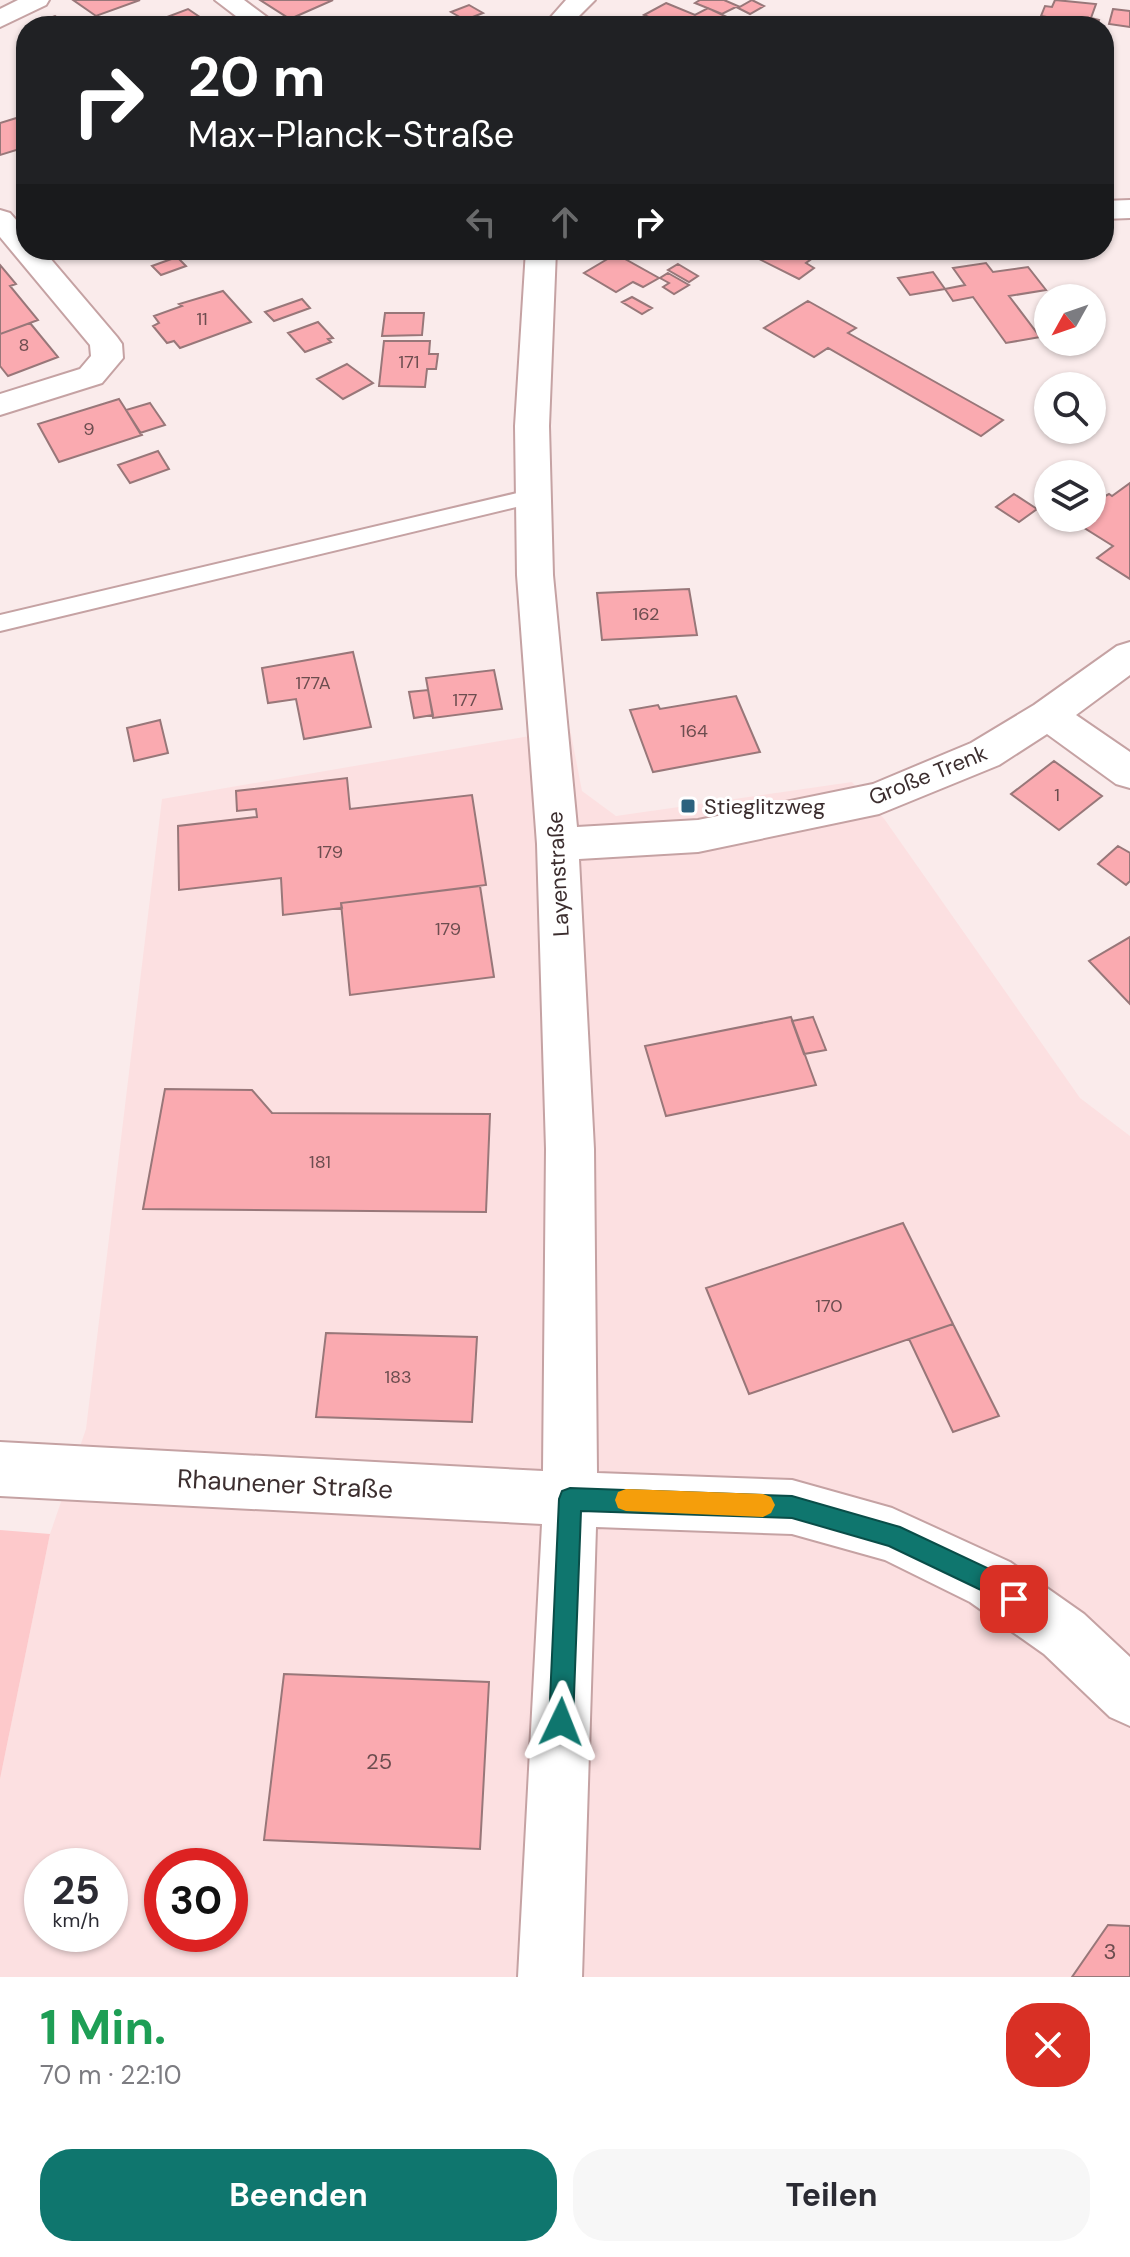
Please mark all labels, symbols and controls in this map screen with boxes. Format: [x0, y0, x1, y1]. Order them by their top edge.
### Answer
text: 20 m [188, 40, 325, 113]
icon: right [56, 48, 160, 152]
text: Max-Planck-Straße [188, 111, 514, 158]
icon: left [459, 200, 503, 244]
icon: ahead [543, 200, 587, 244]
icon: right [627, 200, 671, 244]
north arrow [1034, 284, 1106, 356]
map controls [1034, 284, 1106, 532]
house number: 11 [196, 307, 208, 331]
house number: 8 [19, 333, 29, 357]
house number: 171 [399, 350, 419, 374]
button: search [1034, 372, 1106, 444]
house number: 9 [83, 417, 95, 441]
button: layers [1034, 460, 1106, 532]
house number: 162 [633, 602, 659, 626]
house number: 177A [295, 671, 331, 695]
house number: 177 [453, 688, 477, 712]
house number: 164 [680, 719, 708, 743]
street label: Große Trenk [865, 738, 991, 812]
house number: 1 [1054, 783, 1060, 807]
place label: Stieglitzweg [704, 792, 825, 821]
marker: Stieglitzweg [679, 797, 697, 815]
street label: Layenstraße [540, 811, 576, 937]
house number: 179 [317, 840, 343, 864]
house number: 179 [435, 917, 461, 941]
house number: 181 [309, 1150, 331, 1174]
house number: 170 [815, 1294, 843, 1318]
house number: 183 [384, 1365, 412, 1389]
street label: Rhaunener Straße [176, 1461, 394, 1507]
pin [980, 1565, 1048, 1633]
icon: arrive [992, 1577, 1036, 1621]
position arrow [519, 1680, 603, 1764]
house number: 25 [366, 1747, 392, 1776]
speed limit sign: 30 [144, 1848, 248, 1952]
text: 25 [52, 1864, 100, 1916]
text: km/h [52, 1907, 100, 1933]
house number: 3 [1103, 1937, 1117, 1966]
text: 1 Min. [40, 1996, 166, 2059]
button: close [1006, 2003, 1090, 2087]
text: 70 m · 22:10 [40, 2058, 181, 2092]
button: Beenden [40, 2149, 557, 2241]
button: Teilen [573, 2149, 1090, 2241]

